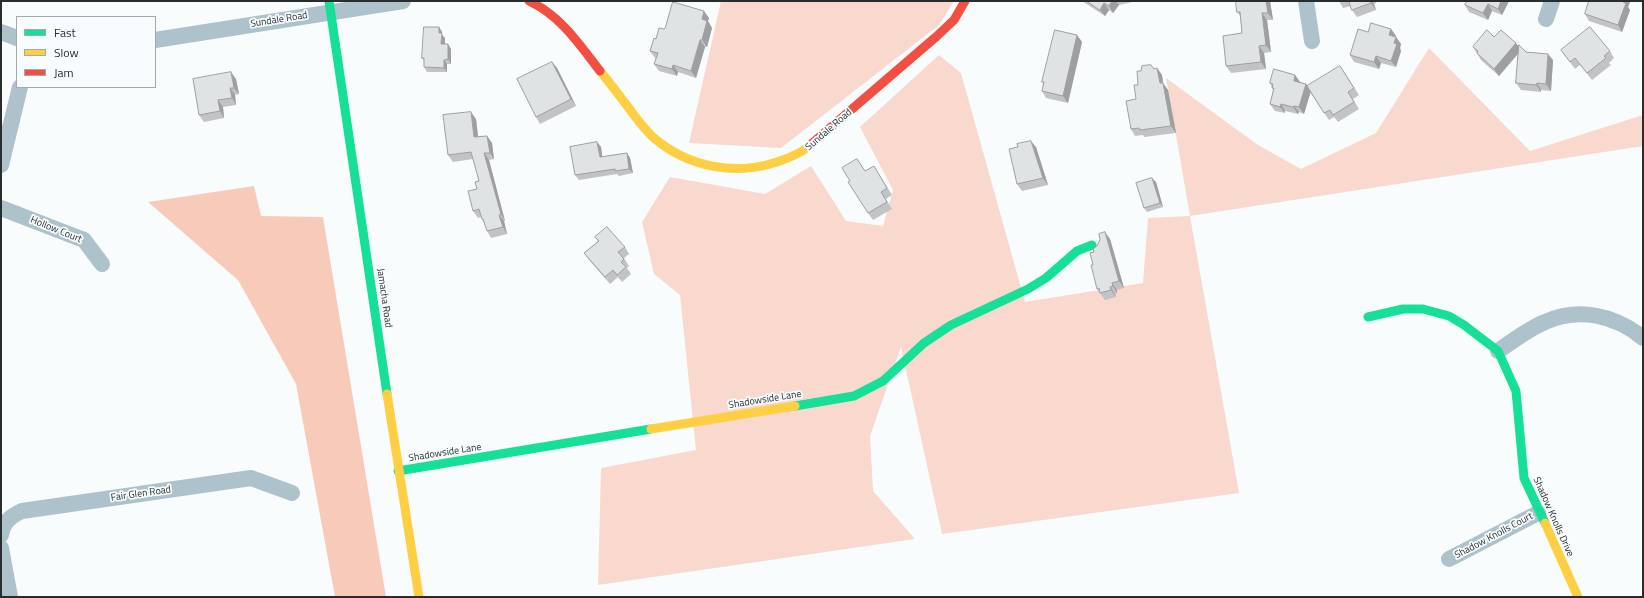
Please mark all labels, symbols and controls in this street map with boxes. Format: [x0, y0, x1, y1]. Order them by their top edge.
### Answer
street label: Sundale Road [250, 10, 308, 30]
legend [16, 16, 156, 88]
text: Fast [54, 23, 76, 42]
text: Slow [54, 43, 79, 62]
text: Jam [54, 63, 74, 82]
street label: Sundale Road [803, 107, 855, 153]
street label: Hollow Court [28, 214, 84, 246]
street label: Jamacha Road [374, 268, 394, 328]
street label: Shadowside Lane [728, 388, 802, 412]
street label: Shadowside Lane [408, 441, 482, 465]
street label: Shadow Knolls Drive [1530, 475, 1576, 559]
street label: Fair Glen Road [110, 484, 172, 504]
street label: Shadow Knolls Court [1453, 510, 1535, 562]

